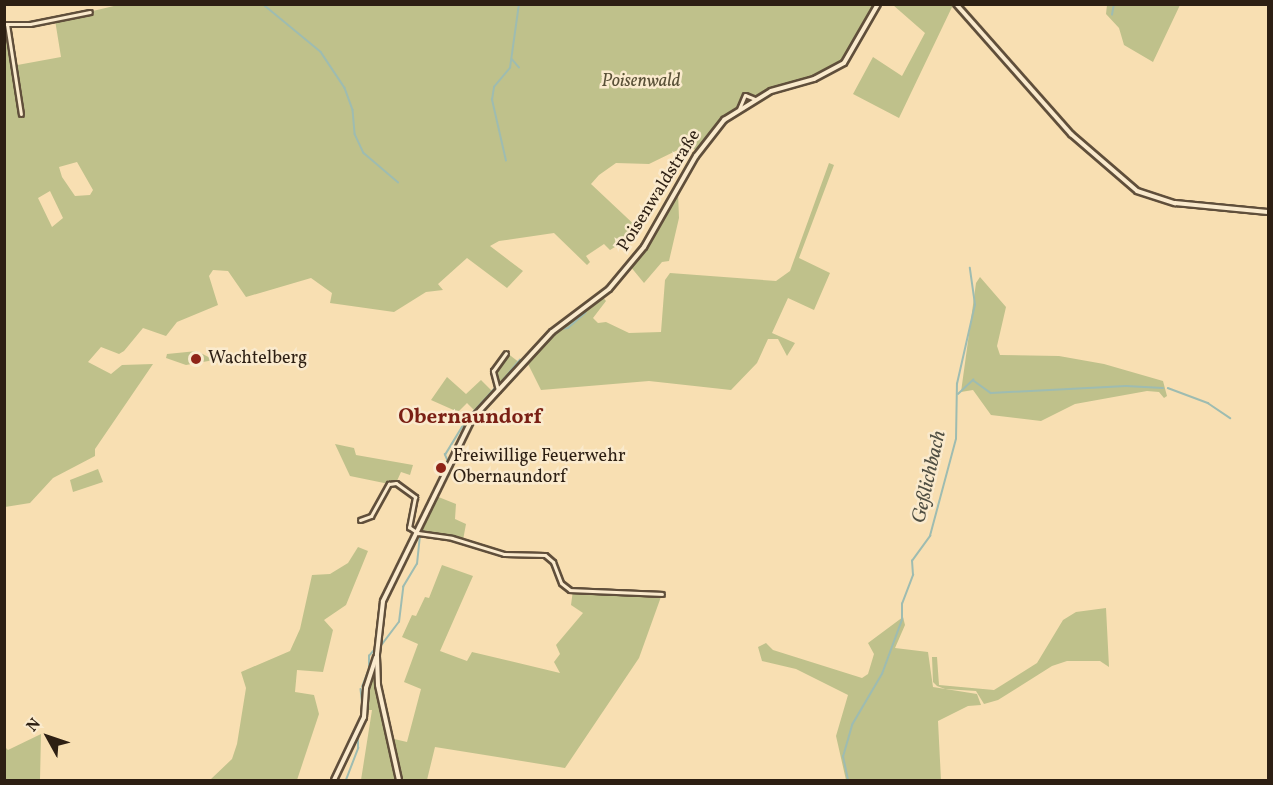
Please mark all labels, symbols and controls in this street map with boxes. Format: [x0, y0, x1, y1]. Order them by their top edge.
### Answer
park label: Poisenwald [602, 71, 680, 93]
street label: Poisenwaldstraße [614, 126, 706, 256]
place label: Wachtelberg [208, 348, 307, 370]
marker: Wachtelberg [189, 352, 203, 366]
district label: Obernaundorf [398, 405, 542, 431]
water label: Geßlichbach [908, 428, 952, 526]
place label: Freiwillige Feuerwehr Obernaundorf [453, 447, 625, 490]
marker: Freiwillige Feuerwehr Obernaundorf [434, 461, 448, 475]
north arrow [18, 707, 78, 767]
text: N [22, 714, 46, 737]

